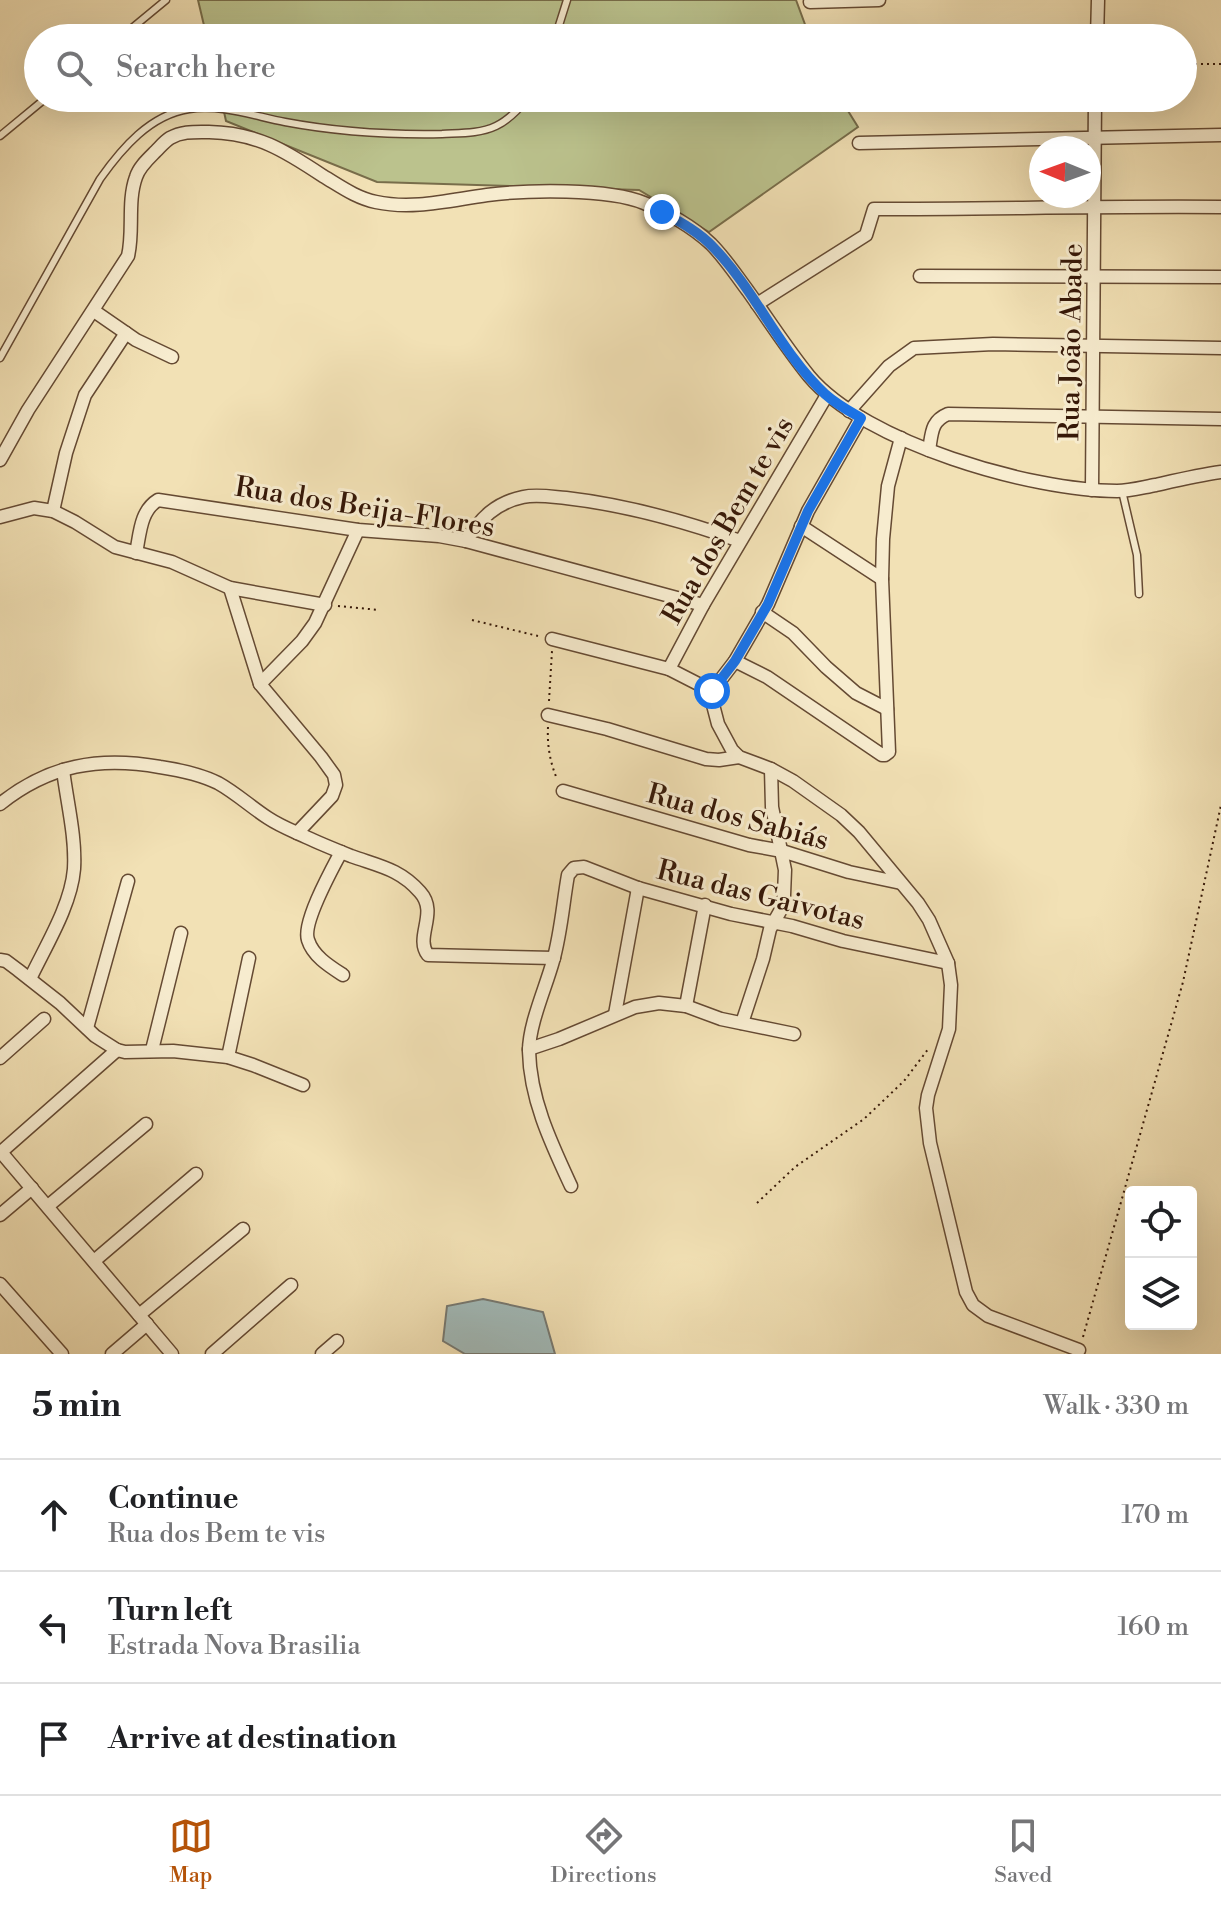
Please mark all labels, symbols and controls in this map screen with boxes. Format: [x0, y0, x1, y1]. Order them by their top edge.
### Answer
search box [24, 24, 1197, 112]
icon: search [52, 46, 96, 90]
text: Search here [116, 49, 276, 87]
north arrow [1029, 136, 1101, 208]
route end [644, 194, 680, 230]
street label: Rua João Abade [1052, 243, 1091, 441]
street label: Rua dos Bem te vis [655, 411, 802, 631]
street label: Rua dos Beija-Flores [232, 470, 497, 545]
route start [694, 673, 730, 709]
street label: Rua dos Sabiás [643, 776, 832, 859]
street label: Rua das Gaivotas [653, 853, 868, 938]
map controls [1125, 1186, 1197, 1330]
button: locate [1125, 1186, 1197, 1258]
button: layers [1125, 1258, 1197, 1330]
text: 5 min [32, 1385, 121, 1427]
text: Walk · 330 m [1044, 1390, 1189, 1422]
text: Continue [108, 1480, 239, 1518]
icon: ahead [32, 1493, 76, 1537]
text: 170 m [1121, 1499, 1189, 1531]
text: Rua dos Bem te vis [108, 1518, 325, 1550]
text: Turn left [108, 1592, 232, 1630]
icon: left [32, 1605, 76, 1649]
text: 160 m [1118, 1611, 1189, 1643]
text: Estrada Nova Brasilia [108, 1630, 361, 1662]
icon: arrive [32, 1717, 76, 1761]
text: Arrive at destination [108, 1720, 397, 1758]
tab: Map [169, 1814, 213, 1889]
tab: Directions [551, 1814, 657, 1889]
tab: Saved [994, 1814, 1052, 1889]

